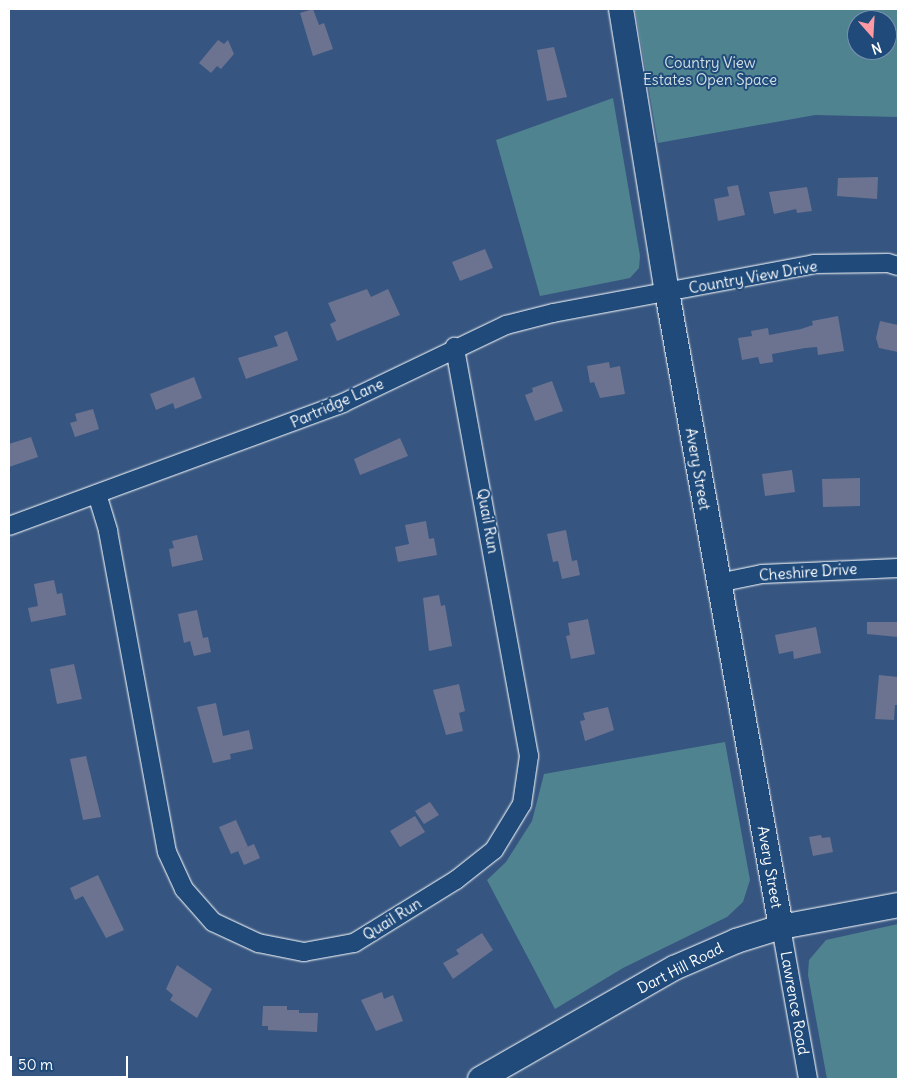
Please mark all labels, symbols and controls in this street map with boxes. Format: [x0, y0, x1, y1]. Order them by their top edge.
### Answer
north arrow [847, 10, 897, 60]
text: N [869, 38, 884, 58]
park label: Country View Estates Open Space [643, 53, 777, 88]
street label: Country View Drive [687, 257, 819, 297]
street label: Partridge Lane [288, 374, 386, 432]
street label: Avery Street [682, 426, 714, 512]
street label: Quail Run [473, 487, 503, 555]
street label: Cheshire Drive [758, 560, 858, 584]
street label: Avery Street [754, 824, 786, 910]
street label: Quail Run [359, 894, 425, 944]
street label: Dart Hill Road [634, 939, 726, 997]
street label: Lawrence Road [777, 950, 813, 1056]
scale bar [12, 1046, 130, 1078]
text: 50 m [18, 1055, 53, 1074]

